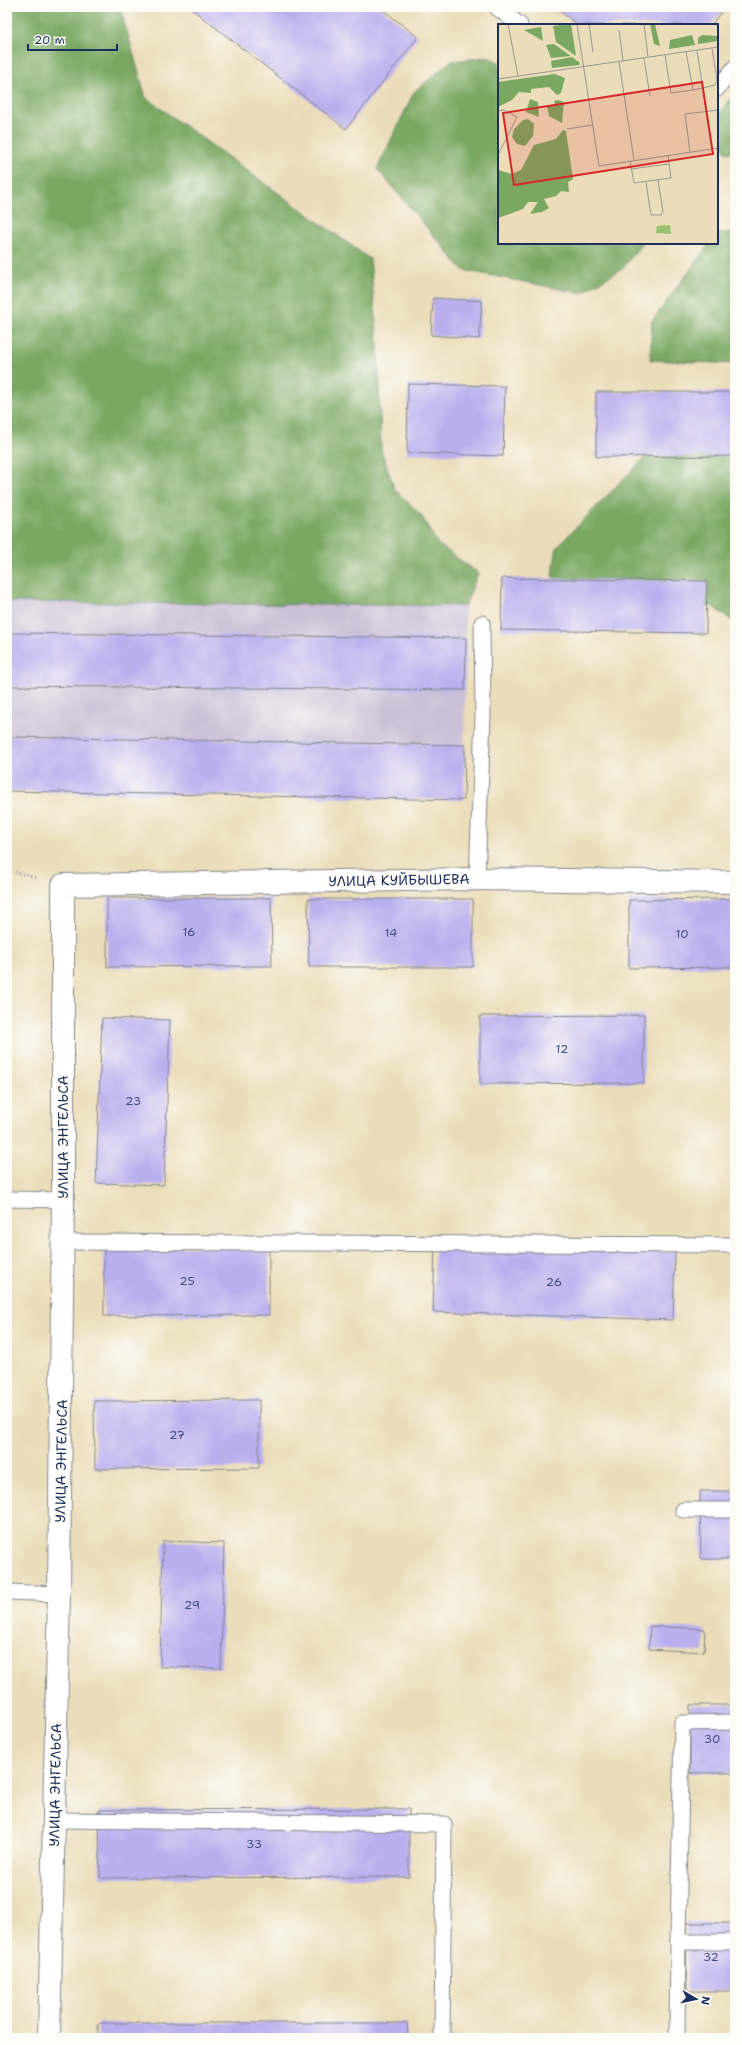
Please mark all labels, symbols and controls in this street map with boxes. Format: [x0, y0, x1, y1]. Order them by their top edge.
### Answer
inset map [498, 24, 718, 244]
scale bar [28, 26, 117, 52]
text: 20 m [34, 32, 65, 48]
street label: УЛИЦА КУЙБЫШЕВА [328, 870, 470, 890]
house number: 16 [182, 924, 196, 940]
house number: 14 [385, 925, 397, 941]
house number: 10 [675, 926, 689, 942]
house number: 12 [556, 1041, 568, 1057]
street label: УЛИЦА ЭНГЕЛЬСА [54, 1075, 72, 1199]
house number: 23 [125, 1093, 141, 1109]
house number: 25 [179, 1273, 195, 1289]
house number: 26 [546, 1274, 562, 1290]
street label: УЛИЦА ЭНГЕЛЬСА [51, 1399, 71, 1523]
house number: 27 [169, 1427, 185, 1443]
house number: 29 [184, 1597, 200, 1613]
street label: УЛИЦА ЭНГЕЛЬСА [45, 1723, 65, 1847]
house number: 30 [704, 1731, 720, 1747]
house number: 33 [246, 1836, 262, 1852]
house number: 32 [703, 1949, 719, 1965]
north arrow [676, 1979, 716, 2019]
text: N [697, 1995, 713, 2006]

